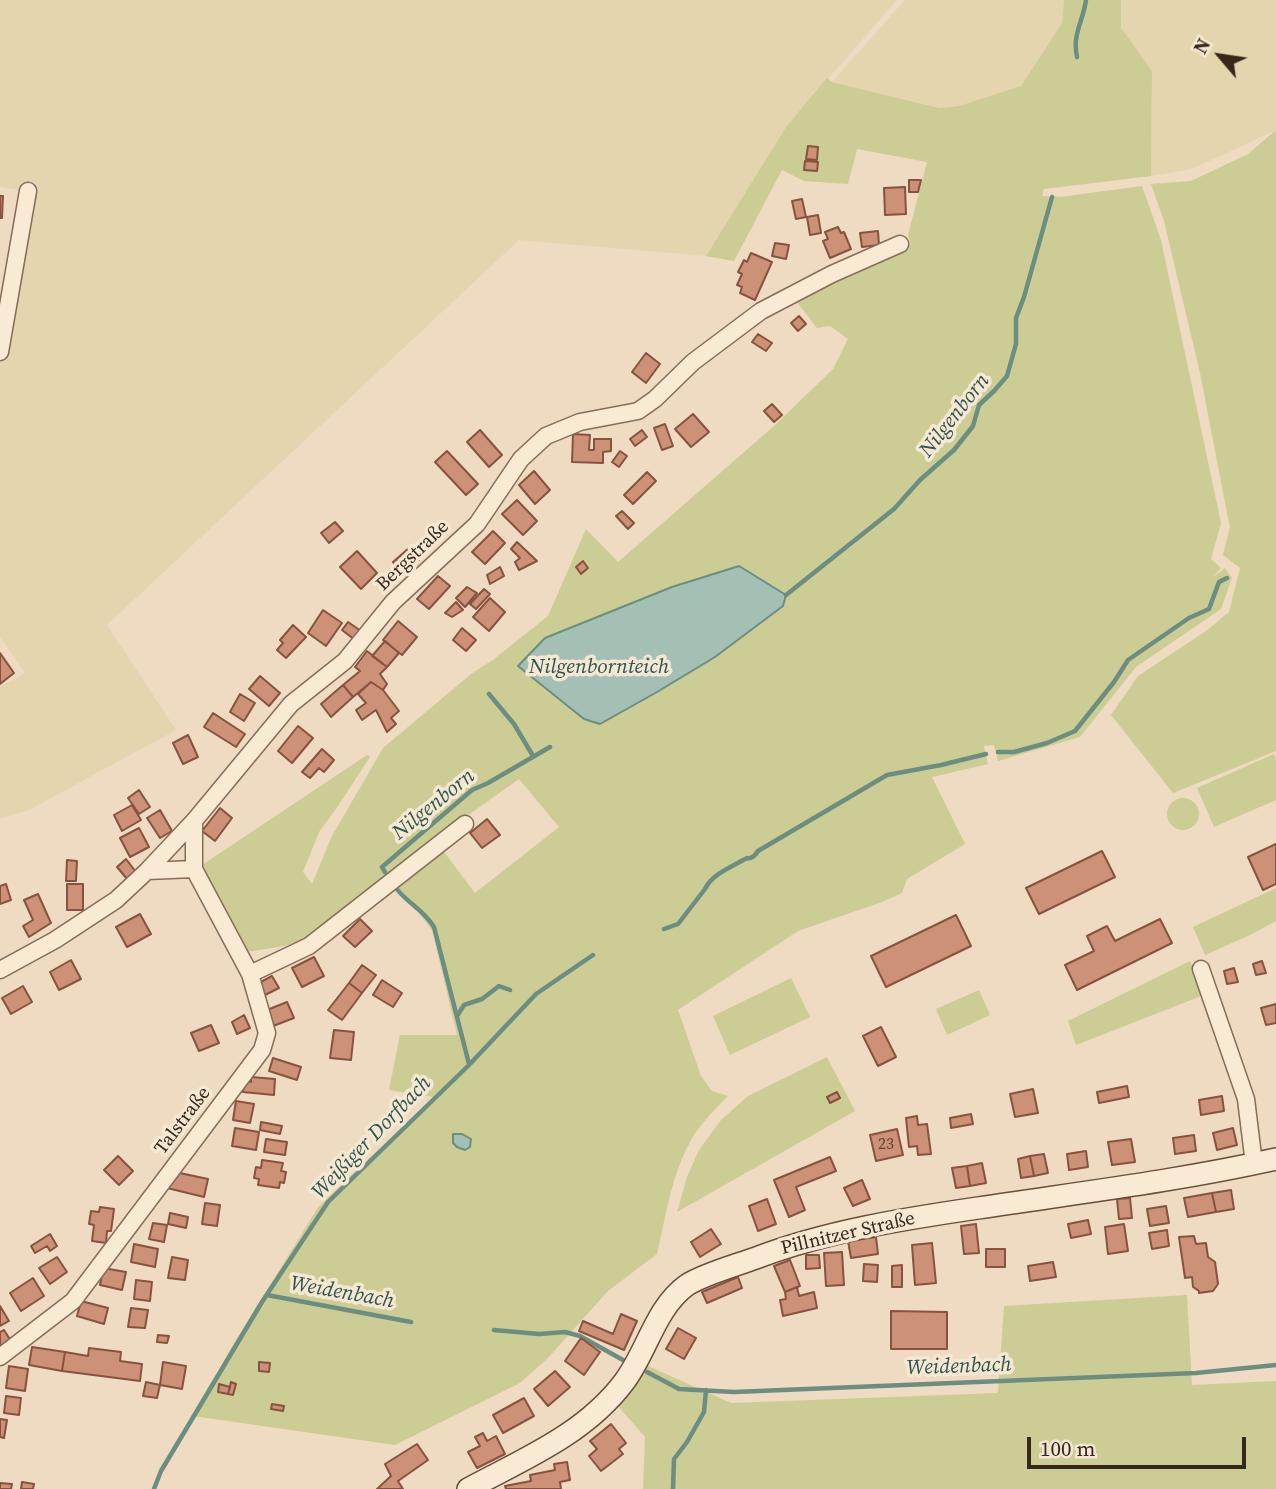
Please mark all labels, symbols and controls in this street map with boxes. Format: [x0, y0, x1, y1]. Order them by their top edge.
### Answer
north arrow [1185, 21, 1255, 91]
text: N [1187, 33, 1216, 58]
water label: Nilgenborn [915, 369, 995, 463]
street label: Bergstraße [372, 516, 454, 596]
water label: Nilgenbornteich [529, 655, 669, 681]
water label: Nilgenborn [388, 764, 480, 846]
water label: Weißiger Dorfbach [307, 1071, 437, 1205]
street label: Talstraße [150, 1083, 216, 1159]
house number: 23 [878, 1135, 894, 1155]
street label: Pillnitzer Straße [779, 1208, 917, 1260]
water label: Weidenbach [288, 1271, 396, 1315]
water label: Weidenbach [906, 1353, 1012, 1381]
scale bar [1031, 1422, 1250, 1466]
text: 100 m [1040, 1434, 1095, 1463]

